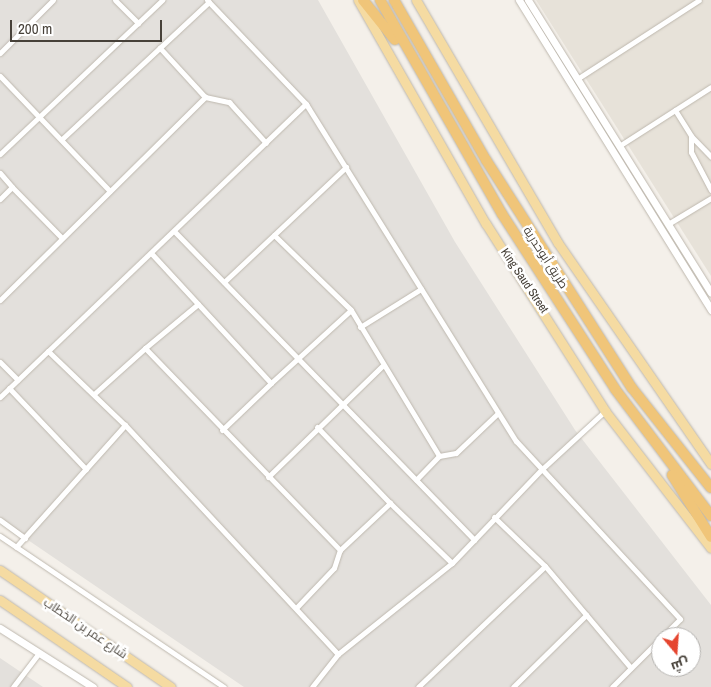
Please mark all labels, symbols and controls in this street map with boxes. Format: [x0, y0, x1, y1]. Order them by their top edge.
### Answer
scale bar [12, 10, 165, 42]
text: 200 m [18, 18, 52, 39]
street label: طريق أبوحدرية [520, 224, 570, 292]
street label: King Saud Street [497, 246, 551, 316]
street label: شارع عمر بن الخطاب [41, 596, 129, 662]
north arrow [651, 627, 701, 677]
text: ش [669, 654, 692, 677]

